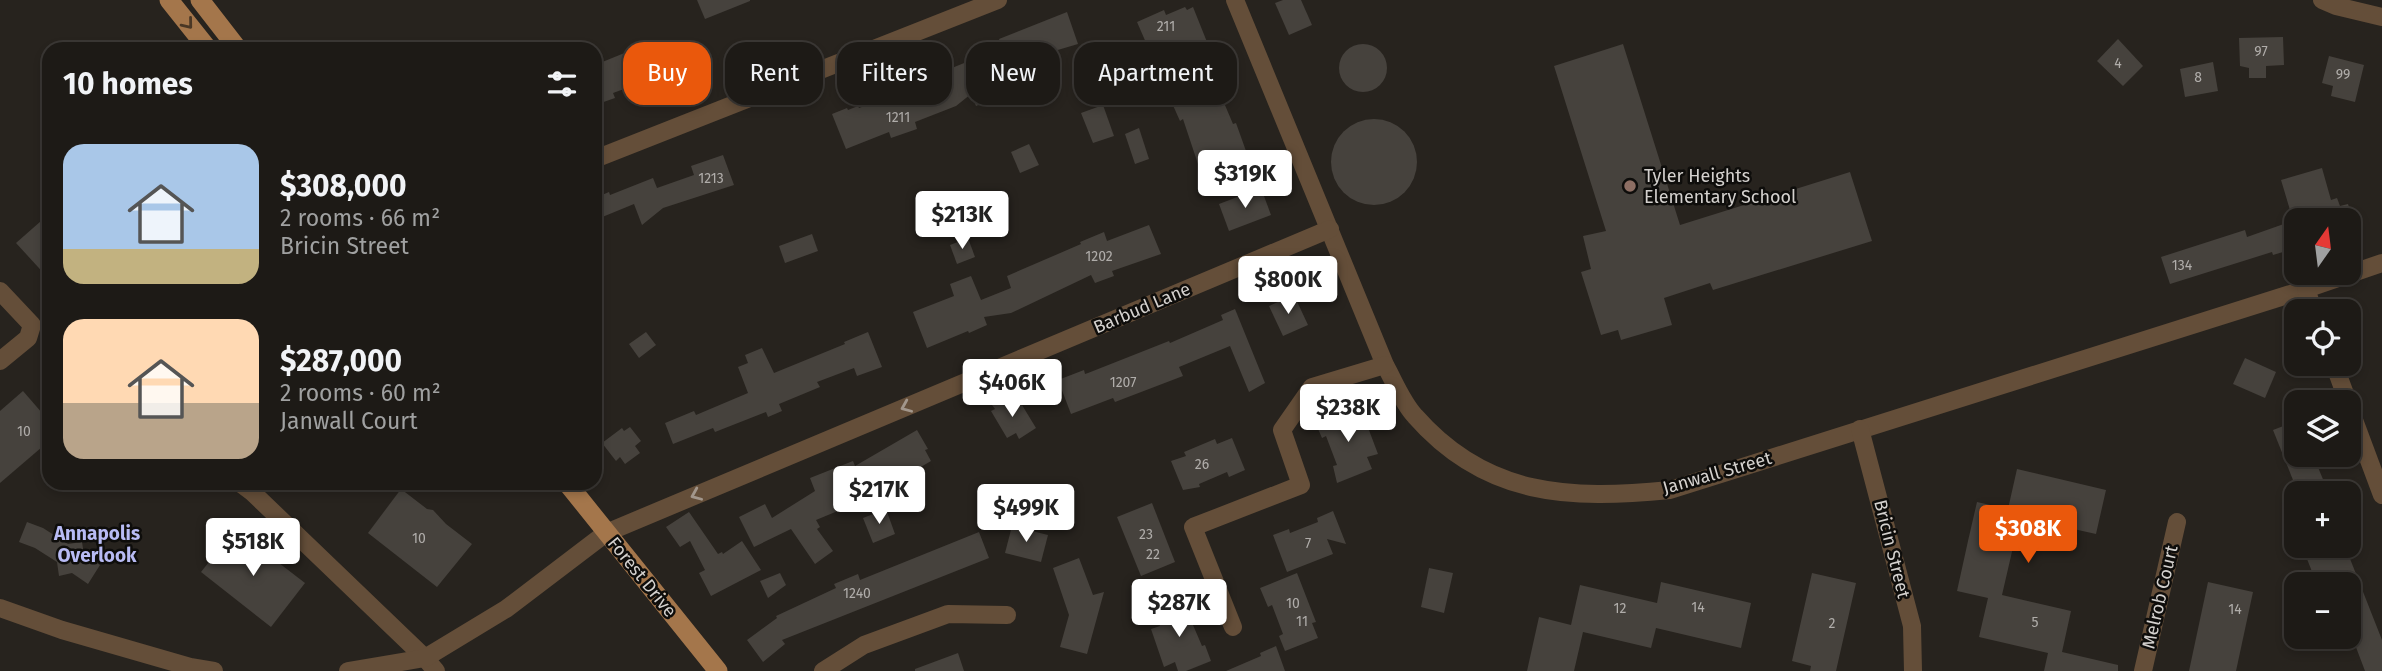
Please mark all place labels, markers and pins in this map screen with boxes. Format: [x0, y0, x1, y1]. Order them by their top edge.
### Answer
pin: $319K [1196, 150, 1294, 210]
place label: Tyler Heights Elementary School [1644, 165, 1796, 208]
marker: Tyler Heights Elementary School [1622, 178, 1638, 194]
pin: $213K [913, 191, 1011, 251]
pin: $800K [1239, 256, 1337, 316]
pin: $406K [963, 360, 1061, 419]
pin: $238K [1299, 384, 1397, 444]
pin: $217K [830, 466, 928, 526]
pin: $499K [977, 484, 1075, 544]
pin: $308K [1979, 505, 2077, 565]
pin: $518K [204, 518, 302, 578]
pin: $287K [1130, 580, 1228, 639]

